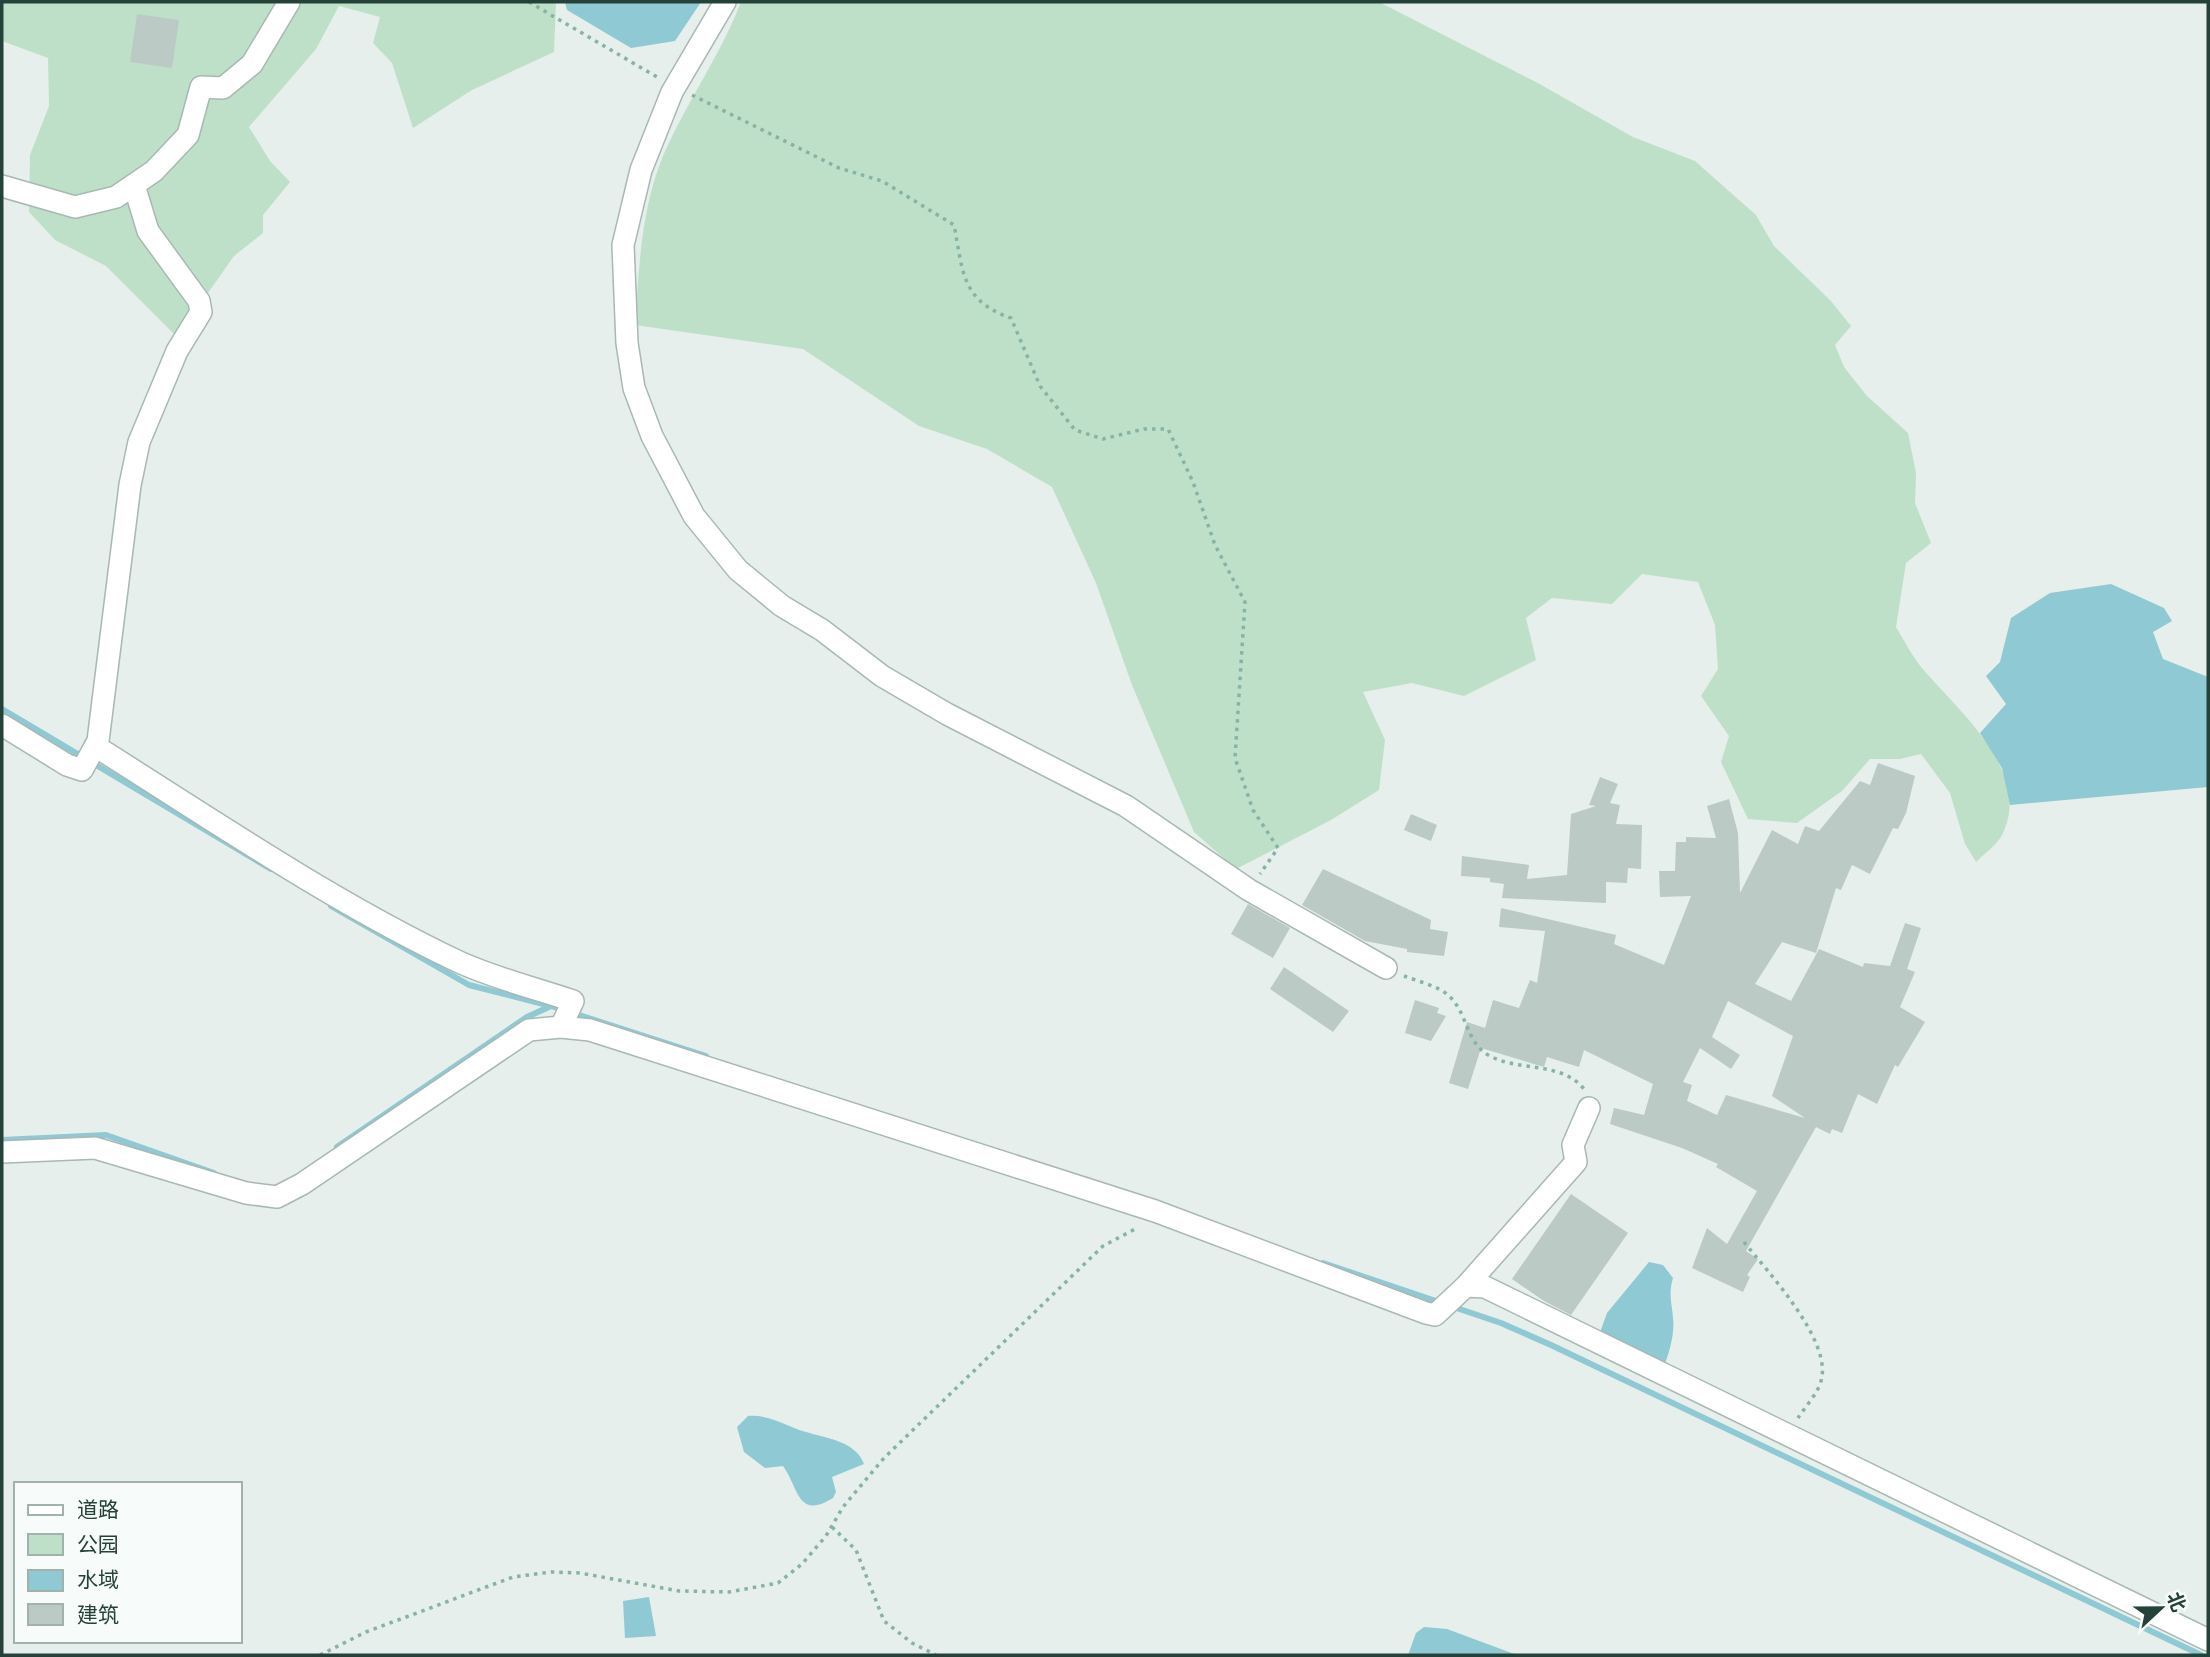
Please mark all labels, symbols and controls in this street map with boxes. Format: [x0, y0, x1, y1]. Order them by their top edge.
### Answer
legend [14, 1482, 242, 1643]
text: 道路 [77, 1495, 119, 1524]
text: 公园 [77, 1530, 119, 1559]
text: 水域 [77, 1565, 119, 1594]
north arrow [2126, 1573, 2196, 1643]
text: 北 [2160, 1588, 2192, 1616]
text: 建筑 [77, 1600, 119, 1629]

